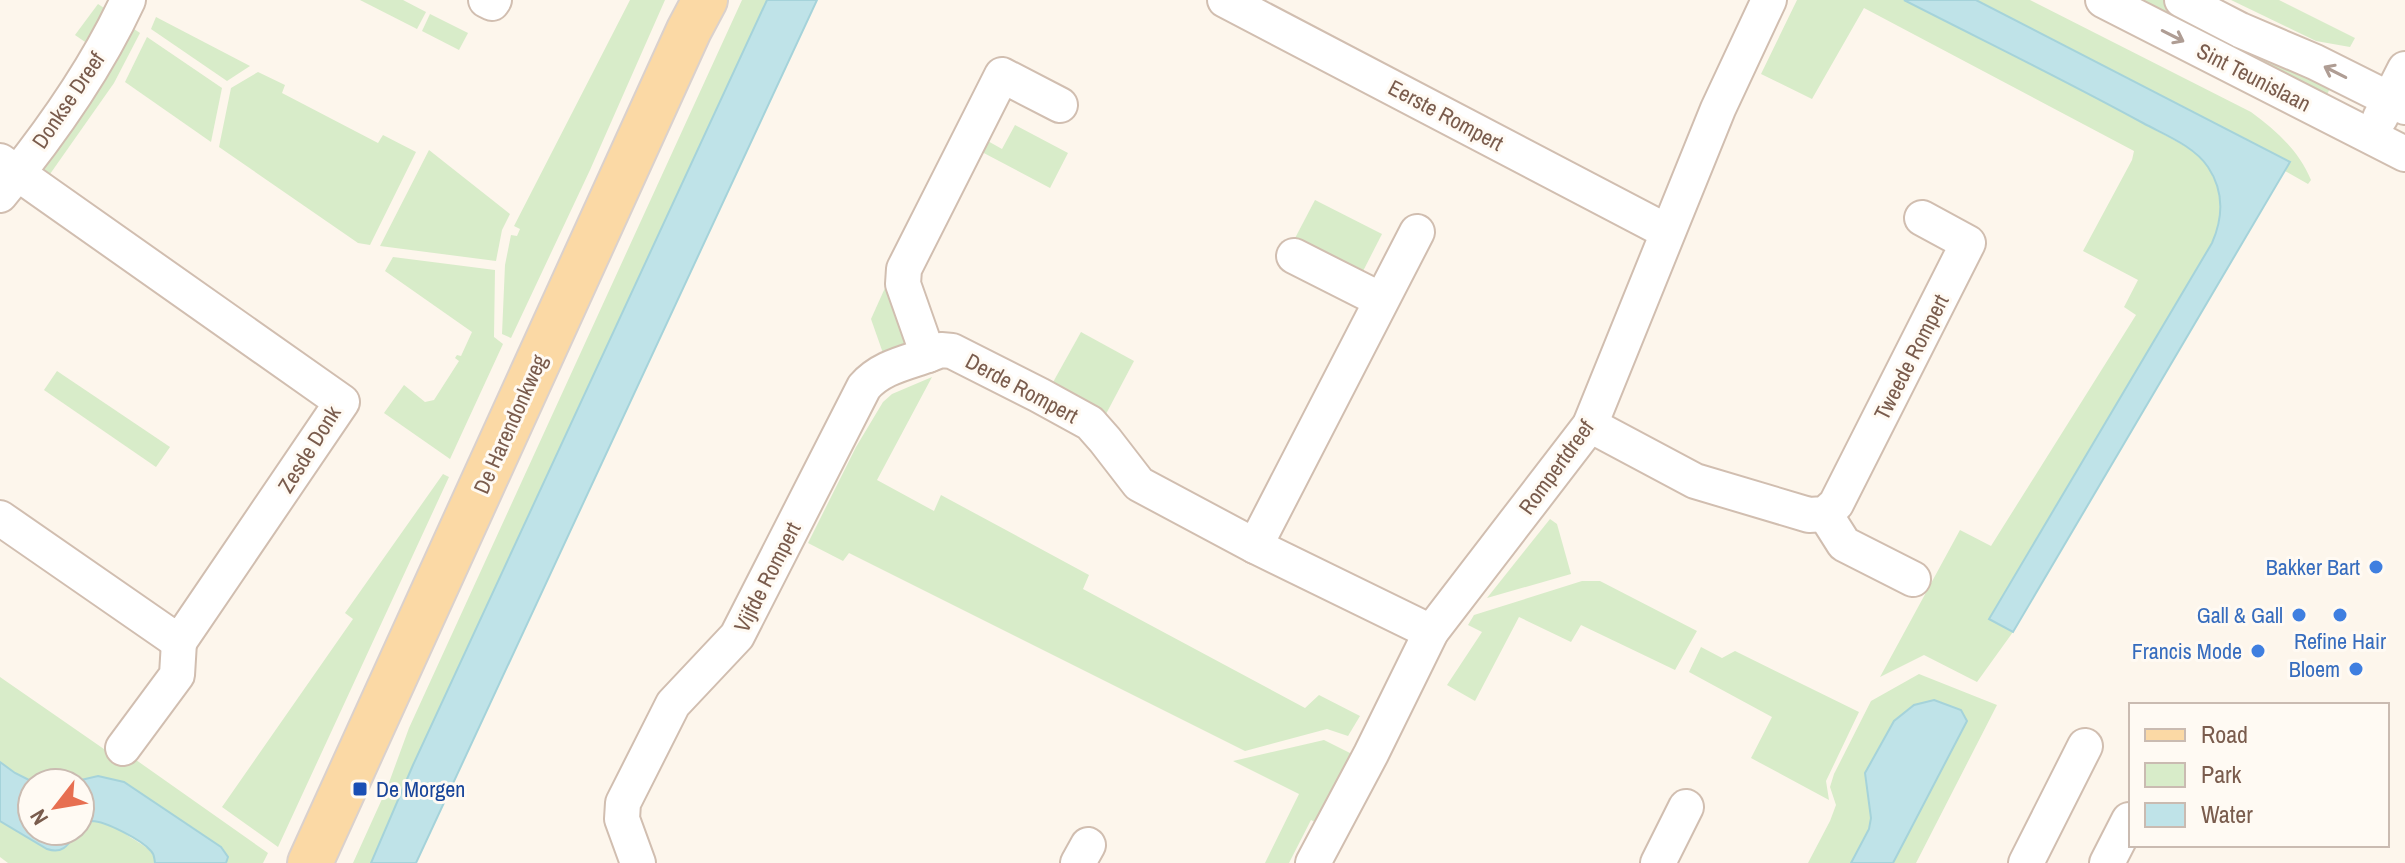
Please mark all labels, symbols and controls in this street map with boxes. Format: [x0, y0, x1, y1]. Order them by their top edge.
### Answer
one-way arrow [2160, 28, 2184, 44]
street label: Sint Teunislaan [2192, 35, 2316, 119]
street label: Donkse Dreef [25, 45, 112, 154]
one-way arrow [2324, 63, 2348, 79]
street label: Eerste Rompert [1383, 72, 1509, 158]
street label: Tweede Rompert [1866, 289, 1956, 425]
street label: Derde Rompert [961, 346, 1083, 430]
street label: De Harendonkweg [466, 350, 554, 498]
street label: Zesde Donk [271, 399, 348, 498]
street label: Rompertdreef [1511, 413, 1601, 520]
street label: Vijfde Rompert [726, 517, 808, 637]
place label: Bakker Bart [2266, 552, 2360, 582]
marker: Bakker Bart [2367, 558, 2385, 576]
place label: Gall & Gall [2197, 600, 2283, 630]
marker: Gall & Gall [2290, 606, 2308, 624]
marker: Refine Hair [2331, 606, 2349, 624]
place label: Refine Hair [2294, 626, 2386, 656]
place label: Francis Mode [2132, 636, 2242, 666]
marker: Francis Mode [2249, 642, 2267, 660]
place label: Bloem [2289, 654, 2340, 684]
marker: Bloem [2347, 660, 2365, 678]
legend [2129, 703, 2389, 847]
text: Road [2201, 718, 2248, 750]
text: Park [2201, 758, 2242, 790]
north arrow [16, 767, 96, 847]
place label: De Morgen [376, 774, 465, 804]
marker: De Morgen [351, 780, 369, 798]
text: Water [2201, 798, 2253, 830]
text: N [23, 804, 55, 831]

